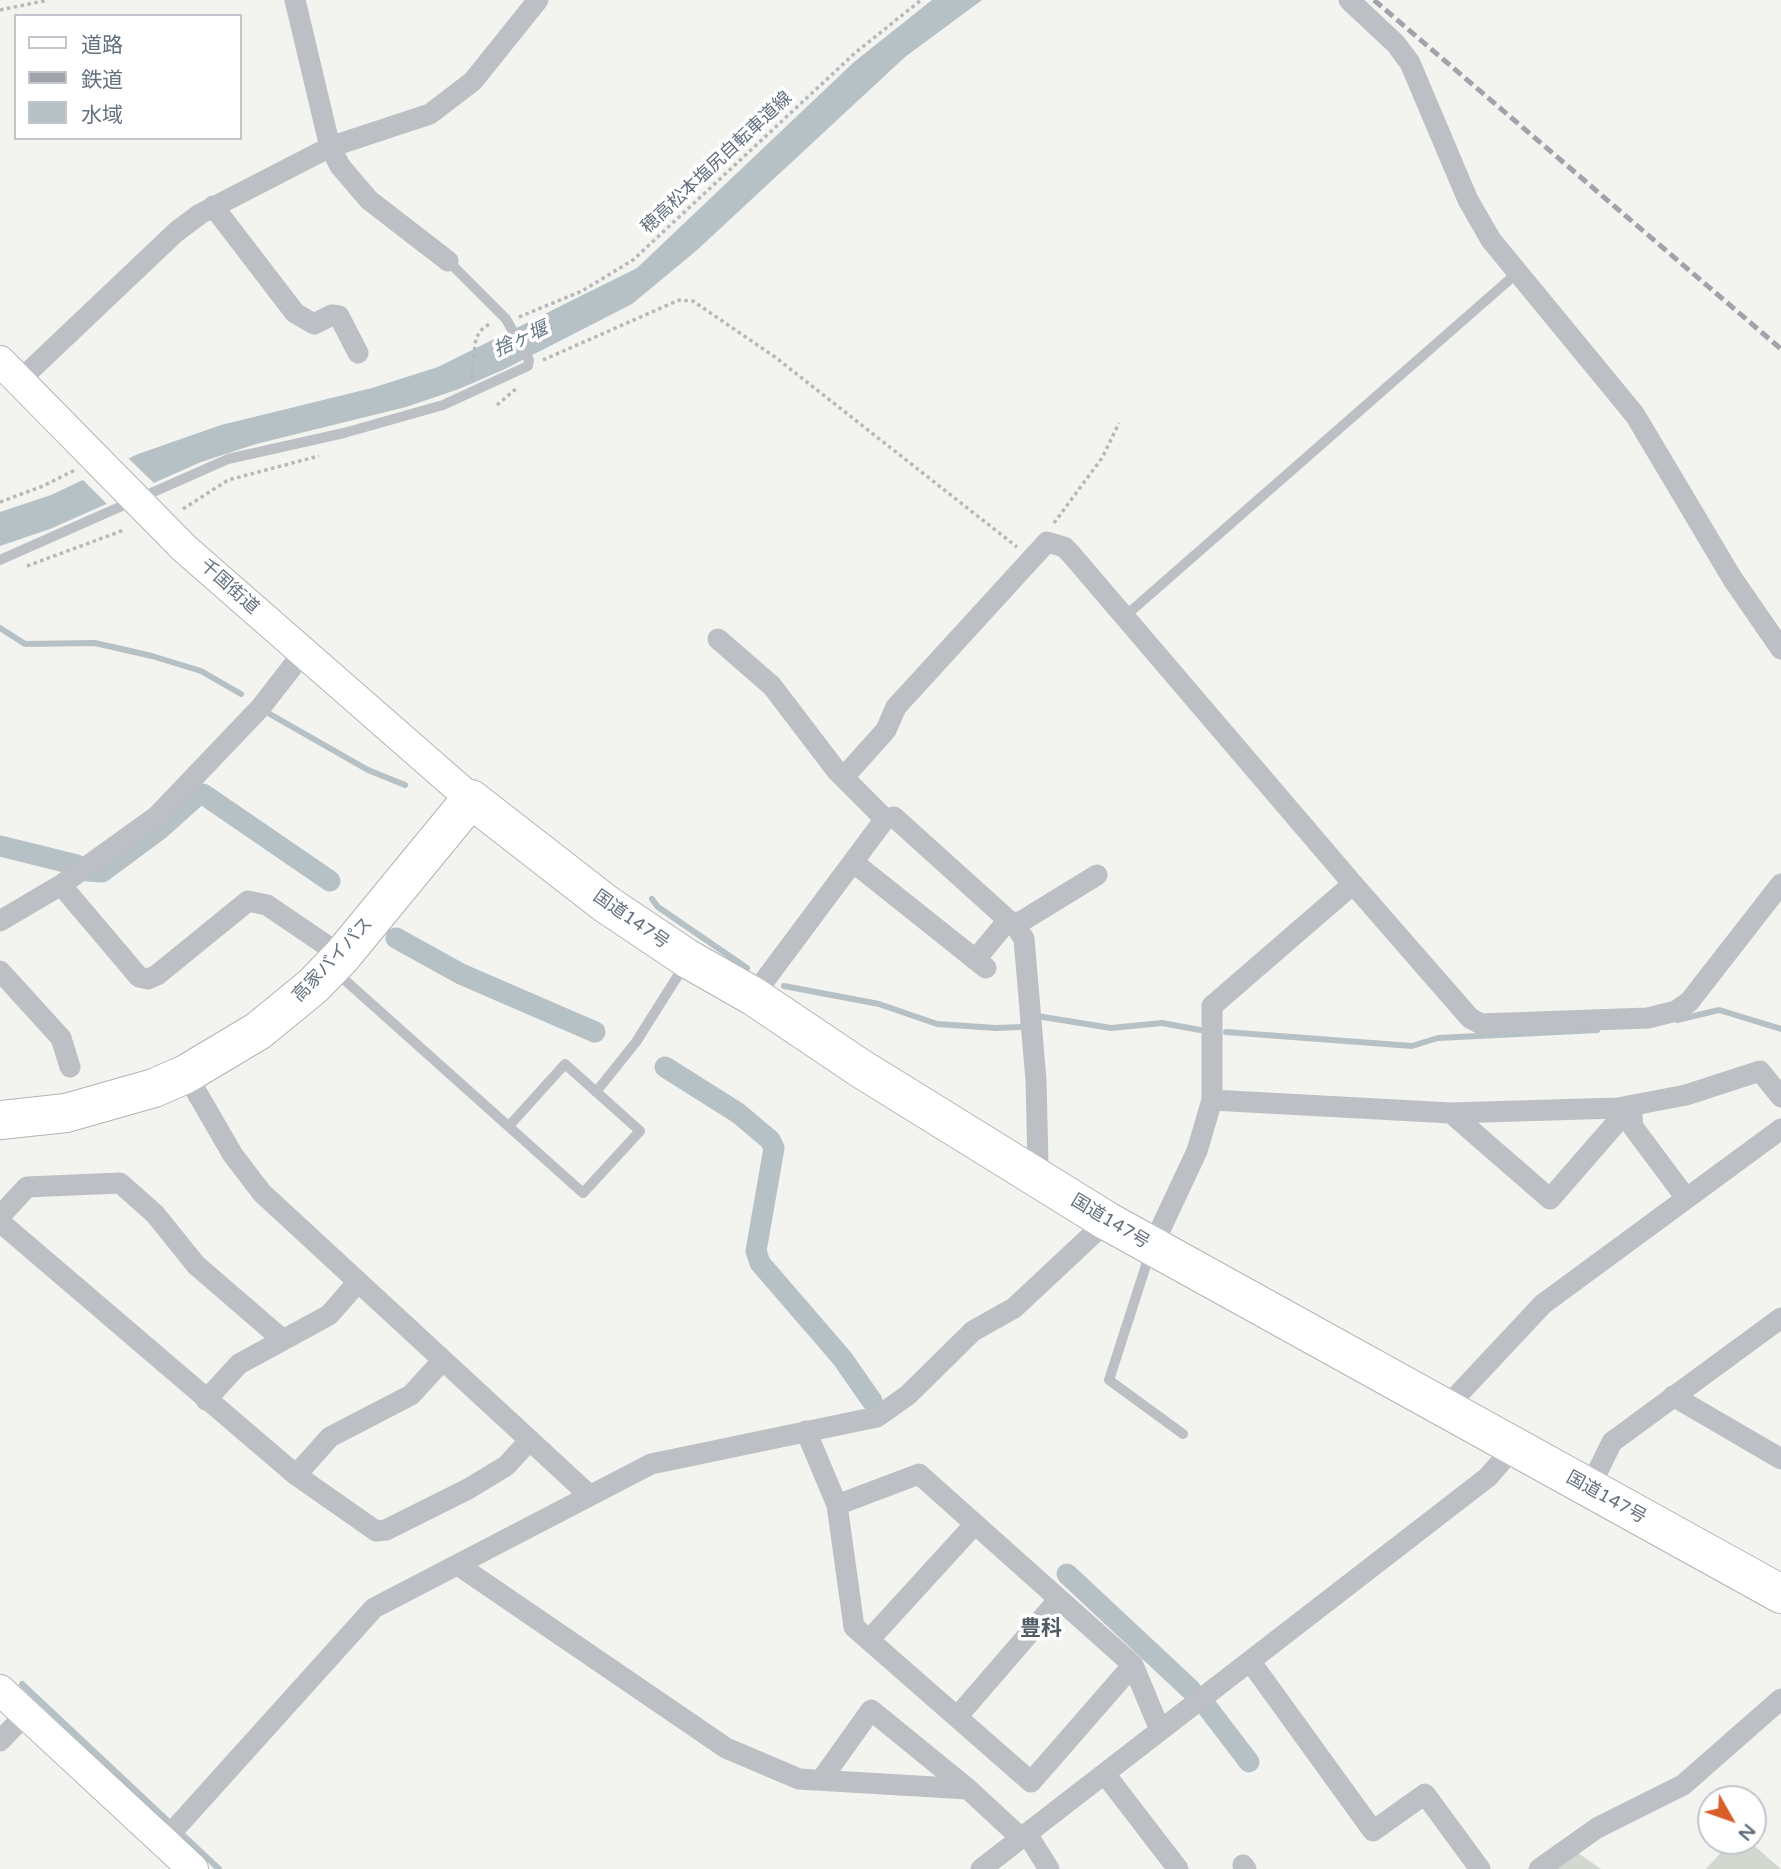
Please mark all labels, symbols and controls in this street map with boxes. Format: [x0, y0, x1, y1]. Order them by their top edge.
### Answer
legend [14, 14, 242, 140]
text: 道路 [81, 33, 123, 58]
text: 鉄道 [81, 68, 123, 93]
street label: 穂高松本塩尻自転車道線 [637, 88, 797, 238]
text: 水域 [81, 103, 123, 128]
water label: 捨ヶ堰 [490, 318, 552, 362]
street label: 千国街道 [195, 555, 263, 619]
street label: 国道147号 [589, 886, 673, 954]
street label: 高家バイパス [288, 913, 378, 1007]
street label: 国道147号 [1067, 1190, 1153, 1254]
street label: 国道147号 [1562, 1467, 1650, 1529]
district label: 豊科 [1020, 1616, 1062, 1642]
north arrow [1697, 1785, 1767, 1855]
text: N [1733, 1819, 1760, 1845]

